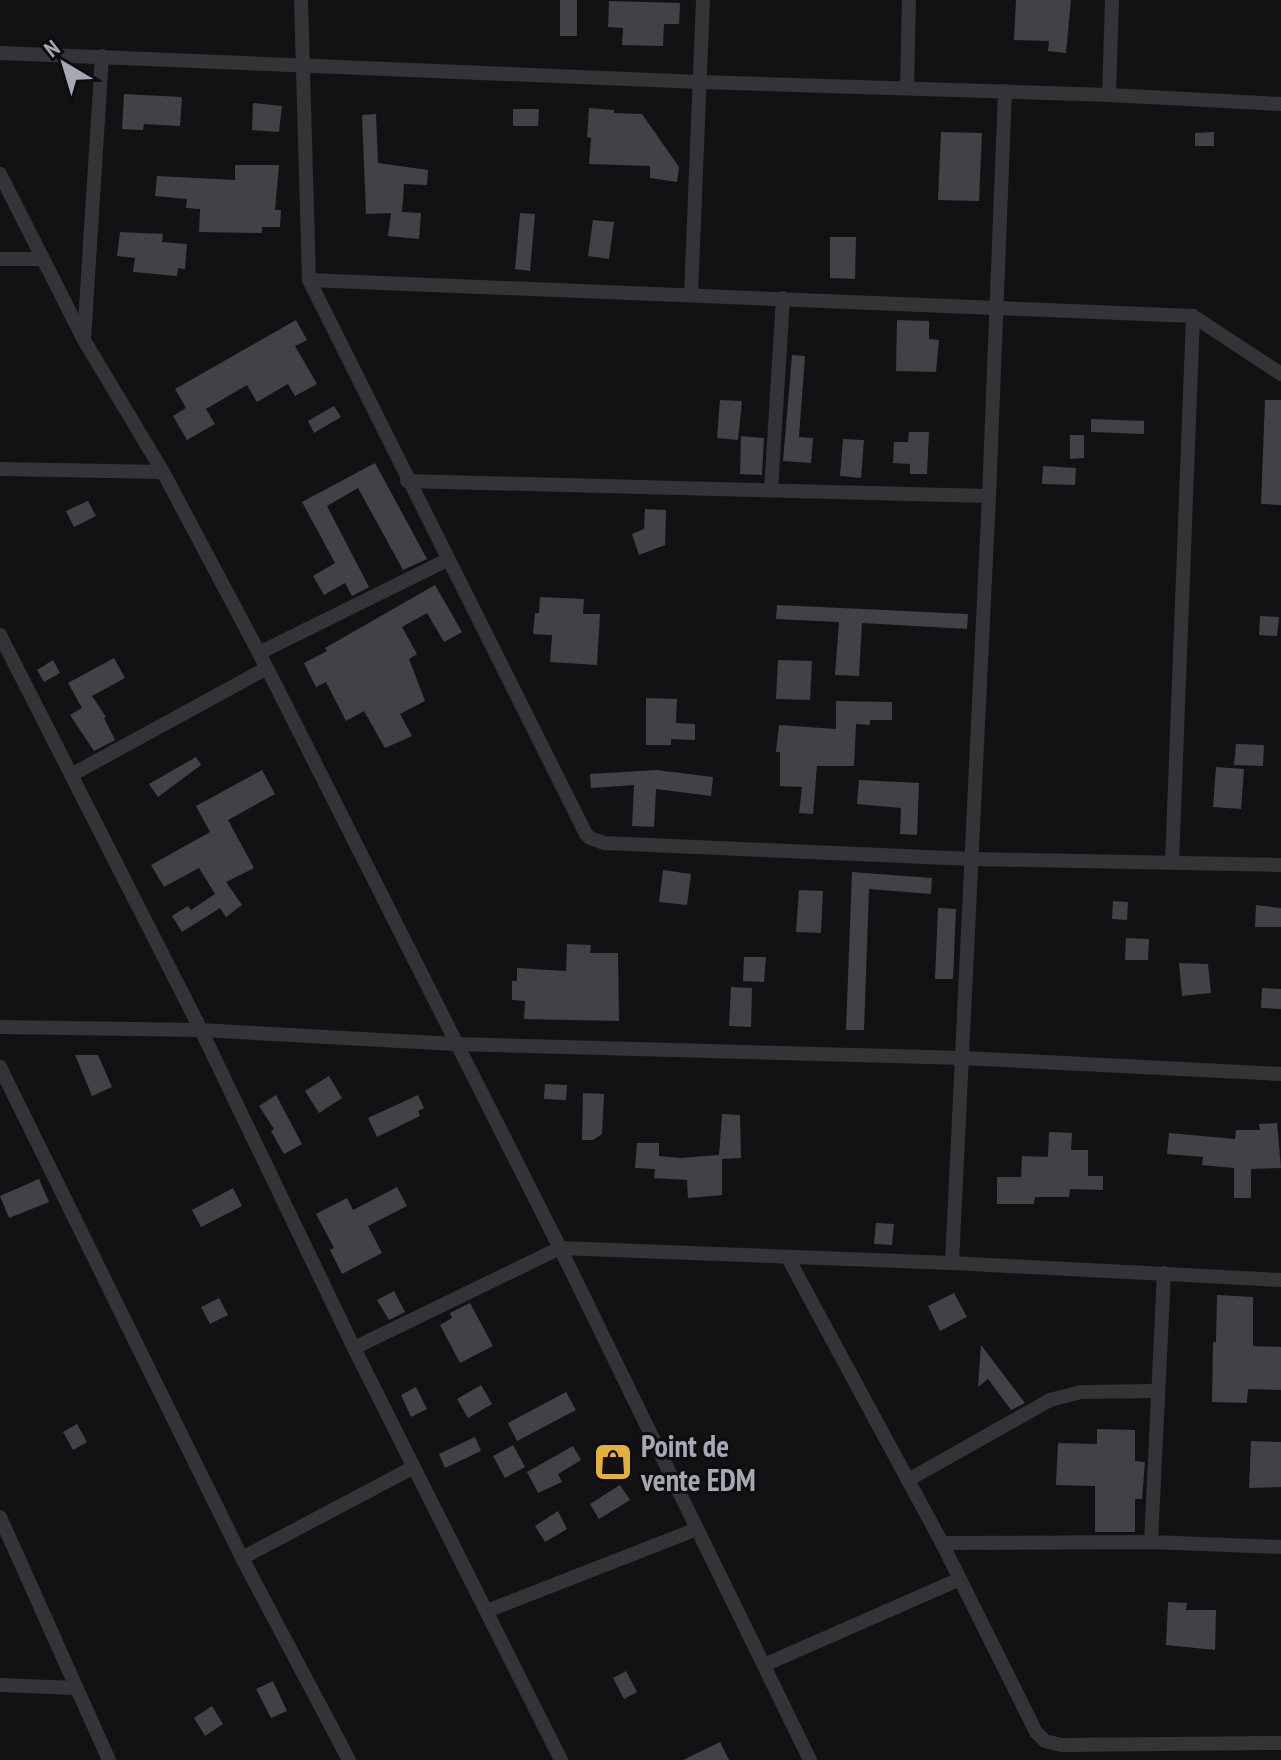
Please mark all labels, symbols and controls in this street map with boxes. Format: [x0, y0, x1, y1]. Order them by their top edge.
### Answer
north arrow [24, 24, 104, 104]
text: N [38, 34, 65, 63]
place label: Point de vente EDM [640, 1426, 756, 1499]
shop icon: Point de vente EDM [592, 1441, 634, 1483]

